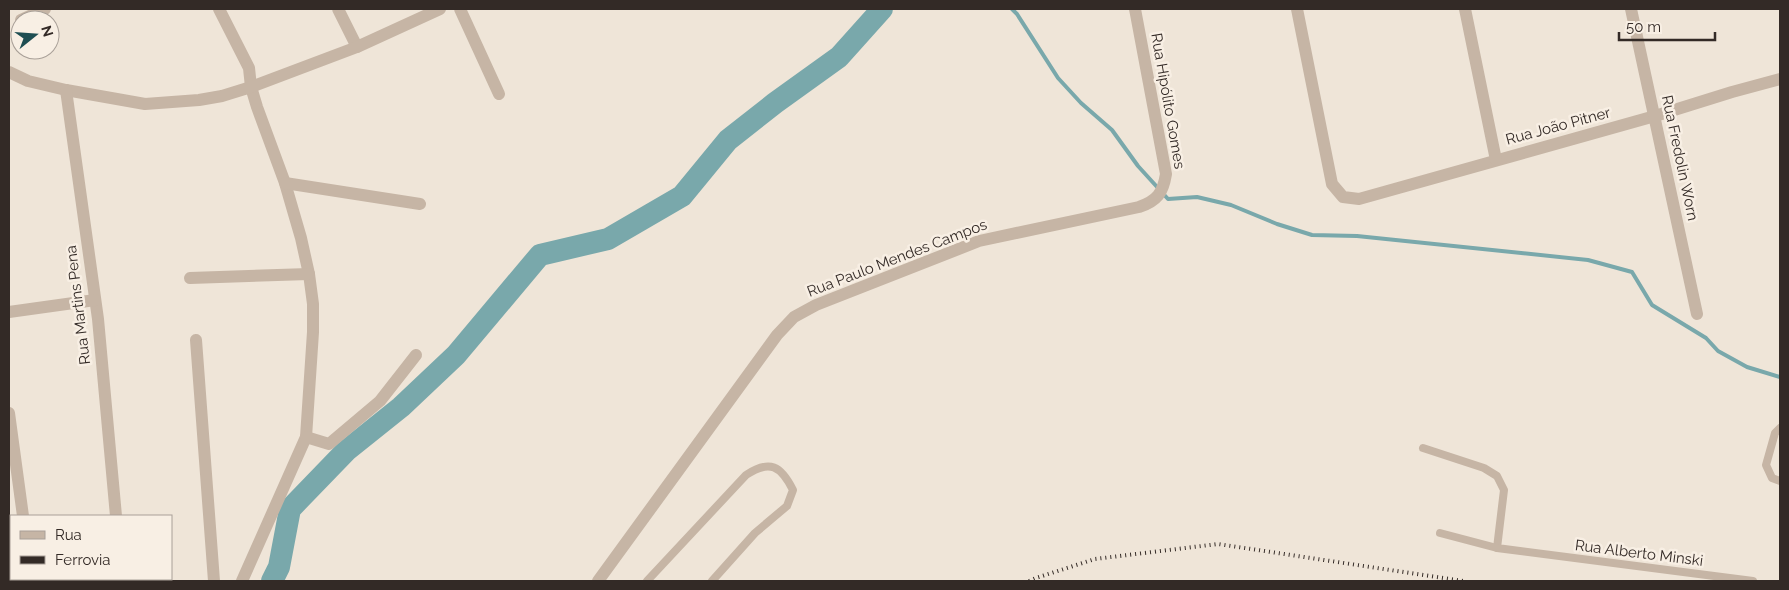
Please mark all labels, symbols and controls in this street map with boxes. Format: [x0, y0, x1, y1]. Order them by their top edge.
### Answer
north arrow [10, 10, 60, 60]
scale bar [1619, 10, 1715, 42]
text: 50 m [1626, 18, 1661, 36]
text: N [38, 24, 57, 39]
street label: Rua Hipólito Gomes [1147, 32, 1189, 170]
street label: Rua Fredolin Worn [1658, 94, 1702, 222]
street label: Rua João Pitner [1504, 103, 1613, 149]
street label: Rua Paulo Mendes Campos [805, 215, 989, 301]
street label: Rua Martins Pena [62, 244, 94, 366]
legend [10, 515, 172, 580]
text: Rua [55, 526, 82, 544]
street label: Rua Alberto Minski [1574, 536, 1704, 570]
text: Ferrovia [55, 551, 111, 569]

